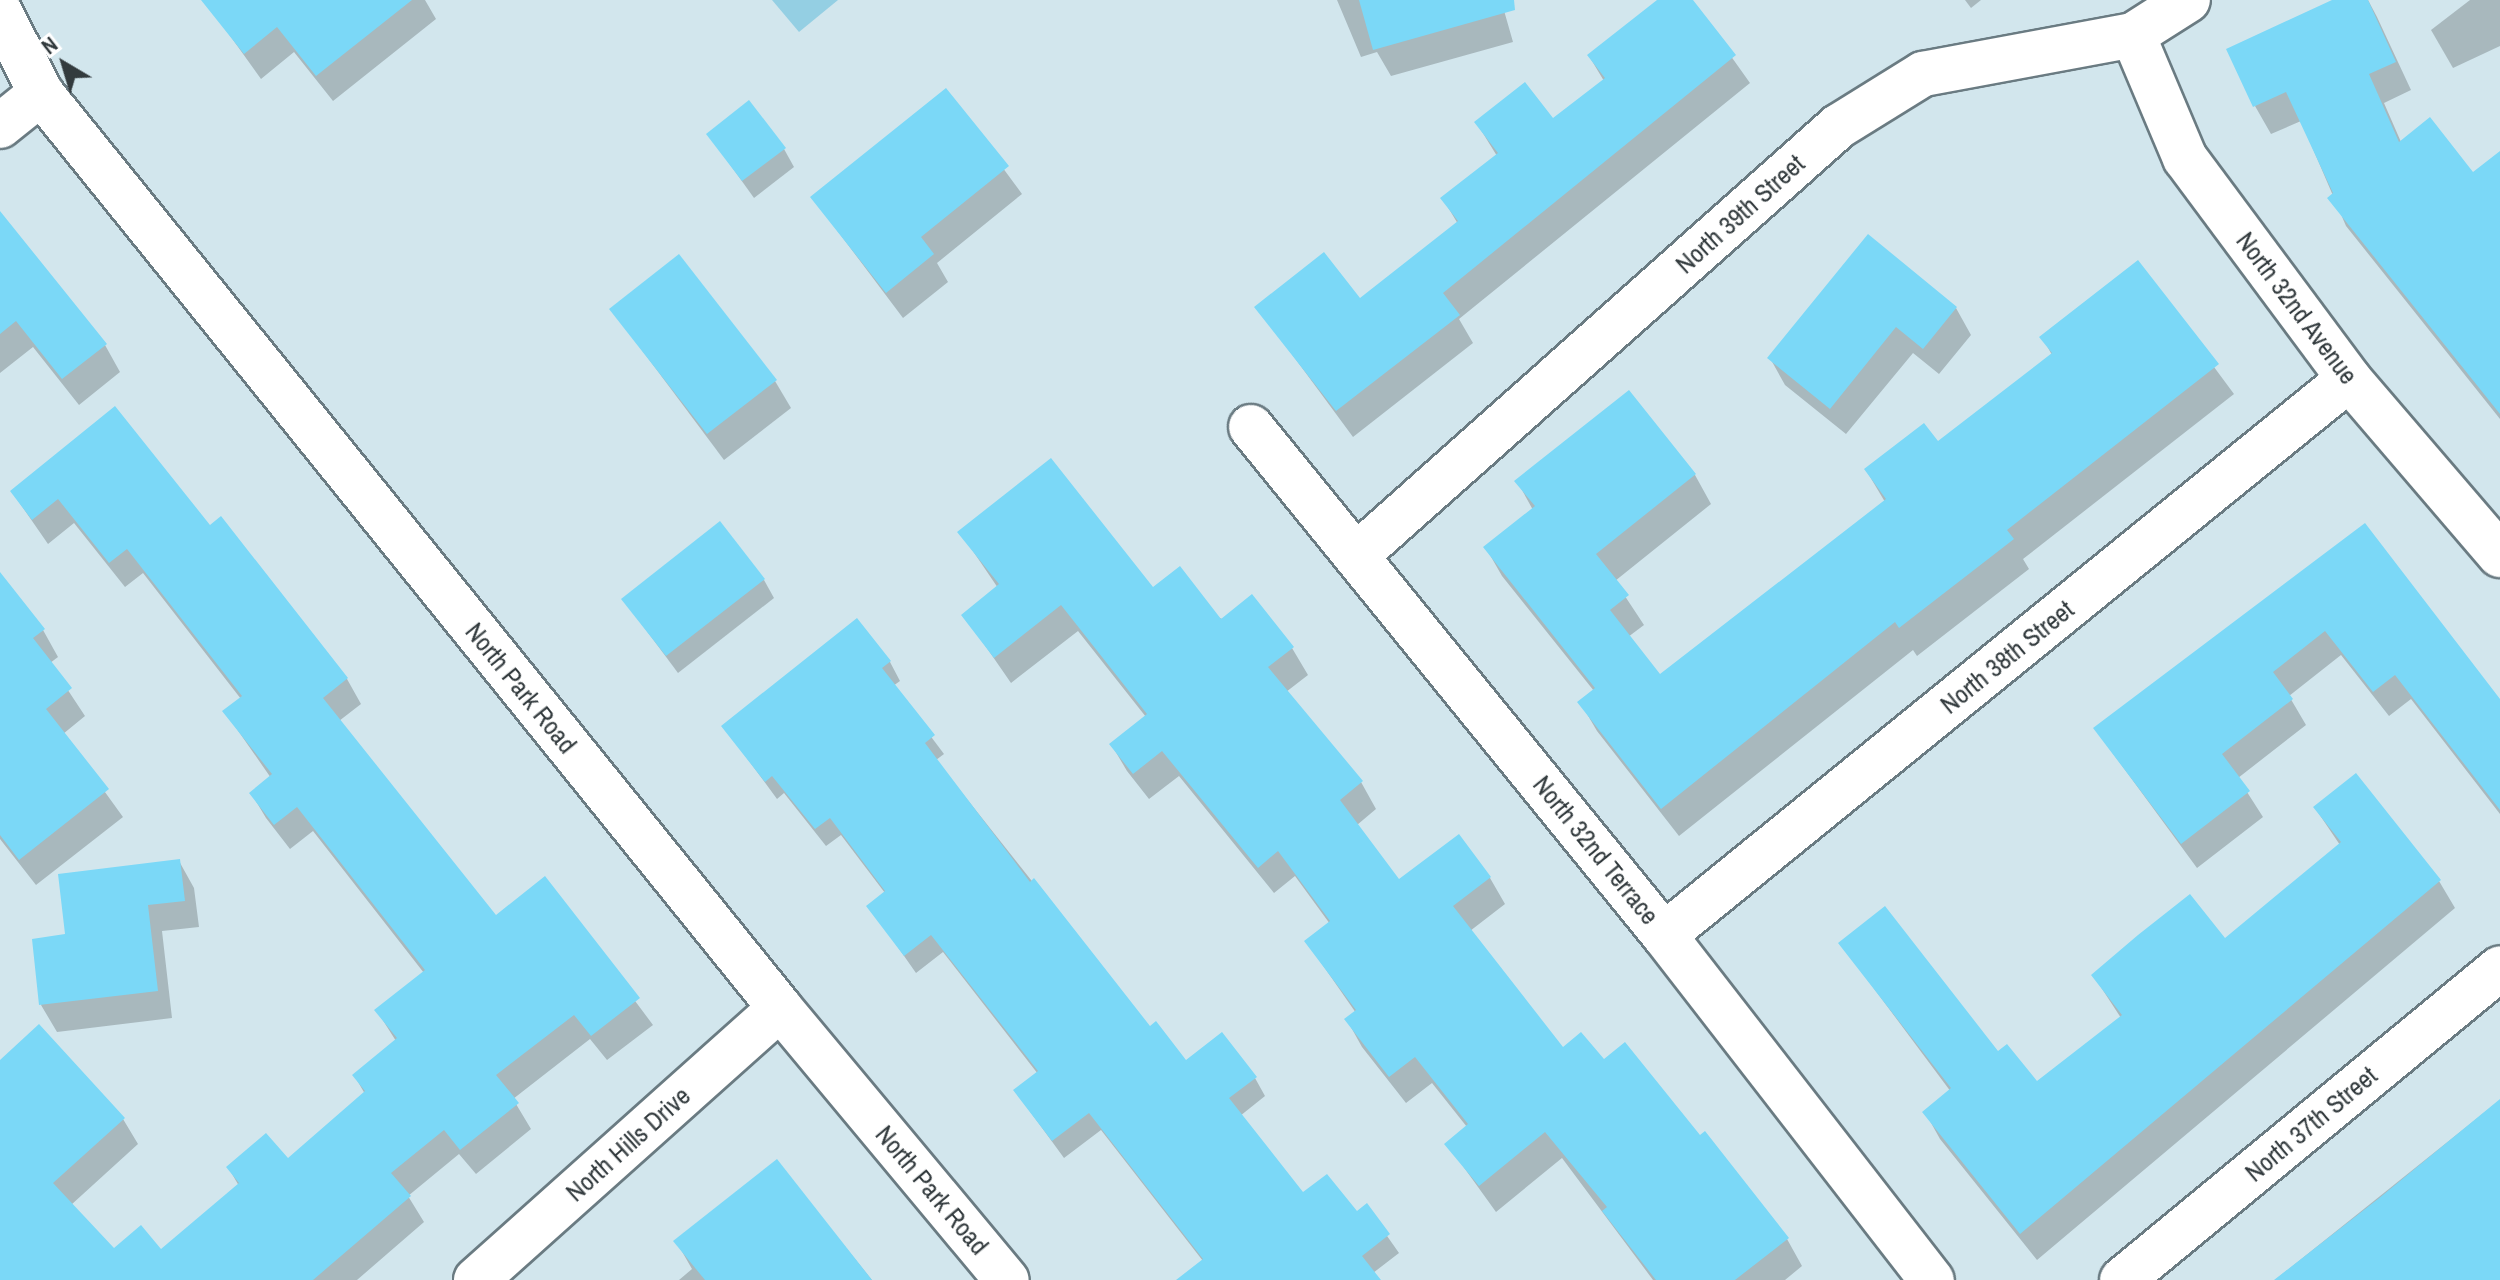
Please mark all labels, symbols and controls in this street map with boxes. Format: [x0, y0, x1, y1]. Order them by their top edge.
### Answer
north arrow [24, 24, 104, 104]
text: N [35, 29, 64, 61]
street label: North 39th Street [1669, 148, 1811, 280]
street label: North 32nd Avenue [2229, 225, 2365, 391]
street label: North 38th Street [1934, 594, 2080, 720]
street label: North Park Road [459, 616, 583, 760]
street label: North 32nd Terrace [1526, 769, 1666, 931]
street label: North 37th Street [2239, 1060, 2383, 1188]
street label: North Hills Drive [559, 1080, 697, 1208]
street label: North Park Road [869, 1119, 995, 1261]

